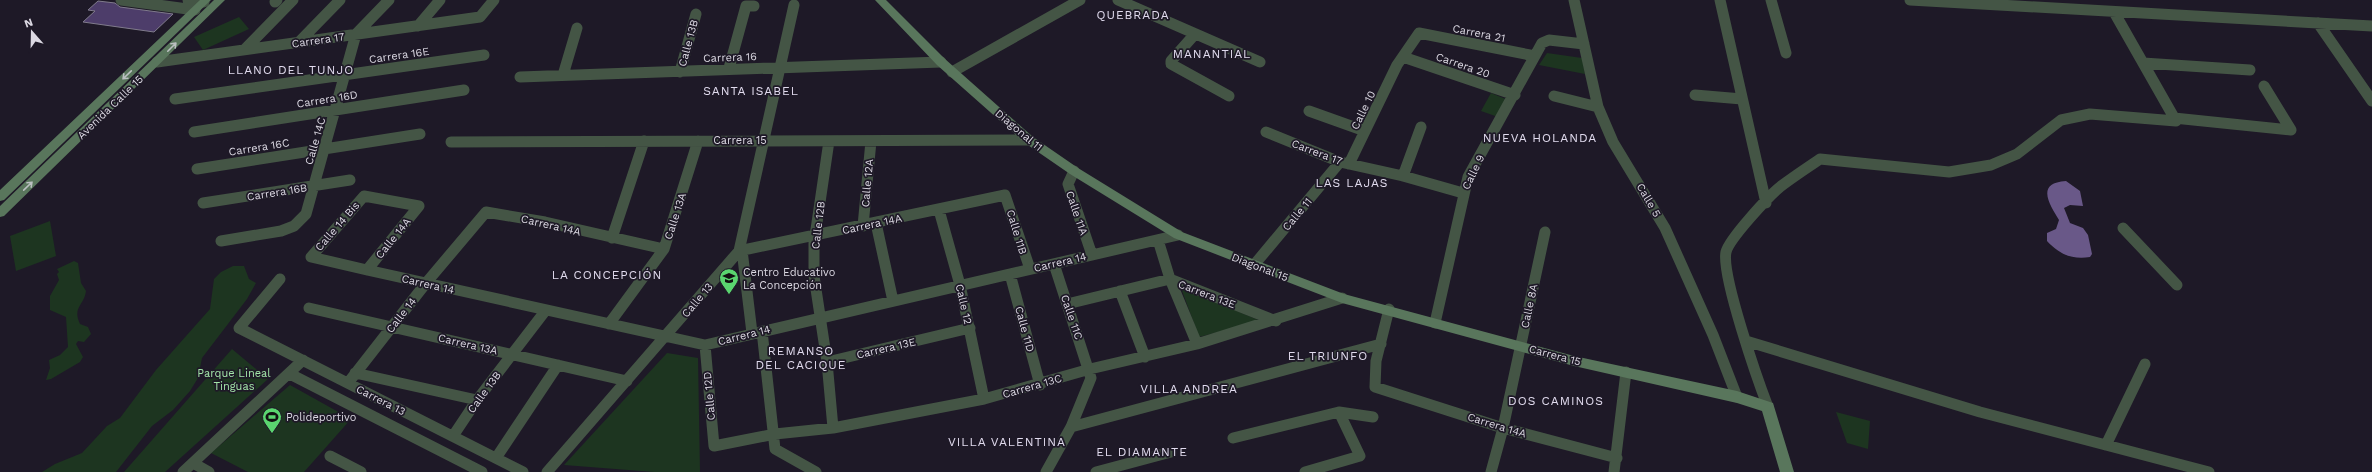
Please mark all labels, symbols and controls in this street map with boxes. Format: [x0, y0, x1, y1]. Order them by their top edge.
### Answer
district label: QUEBRADA [1096, 8, 1170, 22]
north arrow [12, 12, 52, 52]
text: N [23, 16, 35, 31]
street label: Calle 13B [676, 18, 701, 68]
street label: Carrera 21 [1451, 22, 1506, 45]
street label: Carrera 17 [291, 30, 345, 51]
one-way arrow [167, 42, 177, 52]
street label: Carrera 16E [368, 45, 430, 66]
district label: MANANTIAL [1173, 47, 1251, 61]
street label: Carrera 16 [703, 50, 757, 65]
street label: Carrera 20 [1434, 50, 1492, 81]
district label: LLANO DEL TUNJO [228, 63, 354, 77]
one-way arrow [122, 70, 132, 80]
street label: Avenida Calle 15 [75, 73, 146, 142]
district label: SANTA ISABEL [703, 84, 799, 98]
street label: Carrera 16D [296, 88, 359, 111]
street label: Calle 10 [1349, 89, 1378, 132]
street label: Diagonal 11 [992, 107, 1045, 154]
street label: Calle 14C [302, 115, 329, 166]
district label: NUEVA HOLANDA [1483, 131, 1597, 145]
street label: Carrera 15 [713, 134, 767, 147]
street label: Carrera 16C [228, 136, 291, 159]
street label: Carrera 17 [1290, 137, 1344, 168]
street label: Calle 9 [1459, 152, 1488, 192]
street label: Calle 12A [859, 158, 876, 208]
district label: LAS LAJAS [1316, 176, 1388, 190]
one-way arrow [23, 181, 33, 191]
street label: Carrera 16B [246, 181, 308, 204]
street label: Calle 5 [1634, 181, 1663, 220]
street label: Calle 11A [1063, 189, 1090, 237]
street label: Calle 13A [662, 191, 689, 241]
street label: Calle 11 [1280, 195, 1315, 233]
street label: Calle 14 Bis [312, 199, 362, 254]
street label: Calle 12B [809, 200, 828, 250]
street label: Calle 11B [1004, 208, 1029, 256]
street label: Carrera 14A [520, 212, 582, 239]
street label: Carrera 14A [841, 212, 903, 237]
street label: Calle 14A [373, 215, 414, 261]
street label: Carrera 14 [1032, 250, 1088, 275]
street label: Diagonal 15 [1230, 251, 1290, 284]
place label: Centro Educativo La Concepción [743, 266, 835, 292]
school or university icon: Centro Educativo La Concepción [718, 267, 740, 295]
district label: LA CONCEPCIÓN [552, 268, 662, 282]
street label: Carrera 14 [400, 272, 456, 297]
street label: Carrera 13E [1176, 278, 1237, 311]
street label: Calle 13 [679, 280, 716, 320]
street label: Calle 12 [953, 283, 974, 326]
street label: Calle 8A [1518, 283, 1540, 329]
street label: Calle 11C [1058, 293, 1085, 342]
street label: Calle 14 [384, 295, 419, 336]
street label: Calle 11D [1012, 305, 1037, 354]
street label: Carrera 14 [716, 323, 772, 348]
street label: Carrera 13A [437, 331, 499, 358]
street label: Carrera 13E [855, 335, 917, 362]
street label: Carrera 15 [1527, 342, 1582, 369]
district label: REMANSO DEL CACIQUE [755, 344, 847, 372]
district label: EL TRIUNFO [1288, 349, 1368, 363]
park label: Parque Lineal Tinguas [197, 367, 271, 393]
street label: Calle 13B [465, 369, 504, 416]
street label: Calle 12D [701, 371, 718, 421]
street label: Carrera 13C [1001, 372, 1064, 401]
district label: VILLA ANDREA [1140, 382, 1238, 396]
street label: Carrera 13 [354, 383, 408, 418]
district label: DOS CAMINOS [1508, 394, 1604, 408]
sports icon: Polideportivo [261, 406, 283, 434]
street label: Carrera 14A [1466, 410, 1528, 441]
place label: Polideportivo [286, 411, 356, 424]
district label: VILLA VALENTINA [948, 435, 1066, 449]
district label: EL DIAMANTE [1096, 445, 1188, 459]

